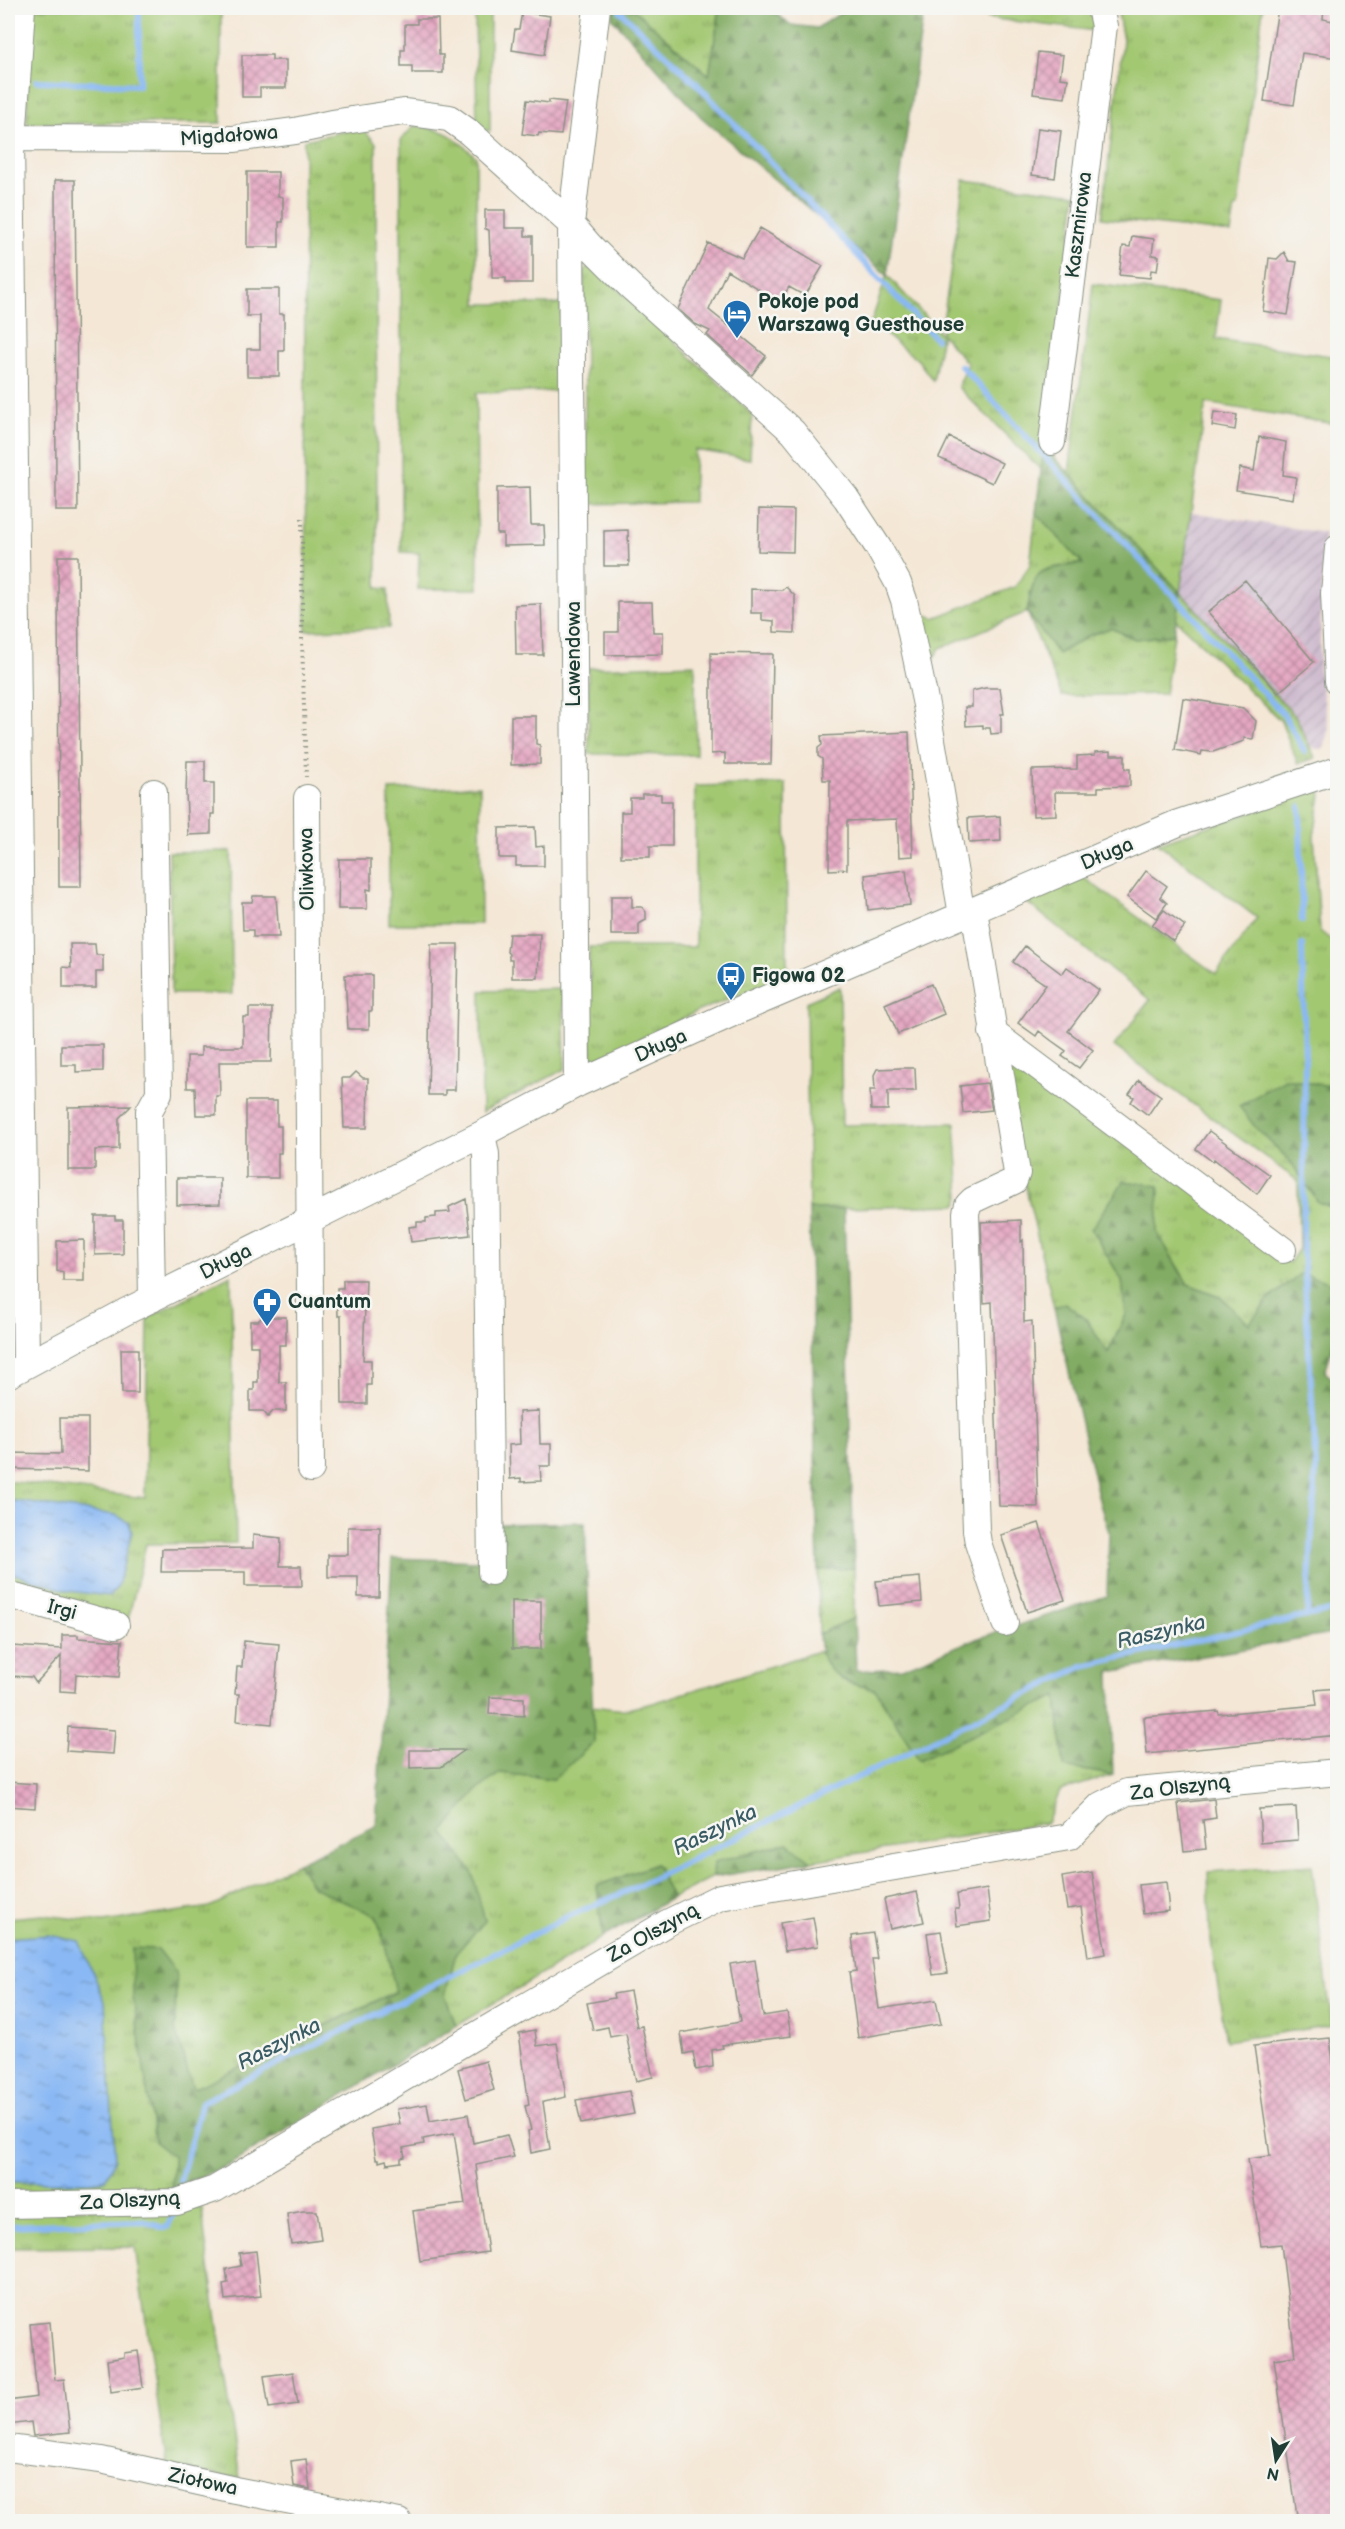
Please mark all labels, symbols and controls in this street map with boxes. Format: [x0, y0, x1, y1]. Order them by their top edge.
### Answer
street label: Migdałowa [179, 121, 279, 151]
street label: Kaszmirowa [1061, 170, 1097, 280]
place label: Pokoje pod Warszawą Guesthouse [758, 290, 964, 337]
hotel icon: Pokoje pod Warszawą Guesthouse [721, 298, 753, 340]
street label: Lawendowa [562, 601, 586, 707]
street label: Oliwkowa [294, 827, 320, 911]
street label: Długa [1077, 832, 1137, 876]
bus stop icon: Figowa 02 [715, 960, 747, 1002]
place label: Figowa 02 [752, 964, 845, 988]
street label: Długa [631, 1024, 691, 1068]
street label: Długa [196, 1239, 256, 1285]
pharmacy icon: Cuantum [251, 1286, 283, 1328]
place label: Cuantum [288, 1290, 371, 1314]
street label: Irgi [45, 1595, 79, 1625]
water label: Raszynka [1114, 1610, 1208, 1654]
street label: Za Olszyną [1128, 1770, 1232, 1806]
water label: Raszynka [669, 1799, 761, 1861]
street label: Za Olszyną [603, 1898, 703, 1968]
water label: Raszynka [233, 2012, 325, 2076]
street label: Za Olszyną [79, 2186, 181, 2216]
north arrow [1246, 2430, 1306, 2490]
street label: Ziołowa [165, 2463, 240, 2501]
text: N [1265, 2463, 1281, 2484]

